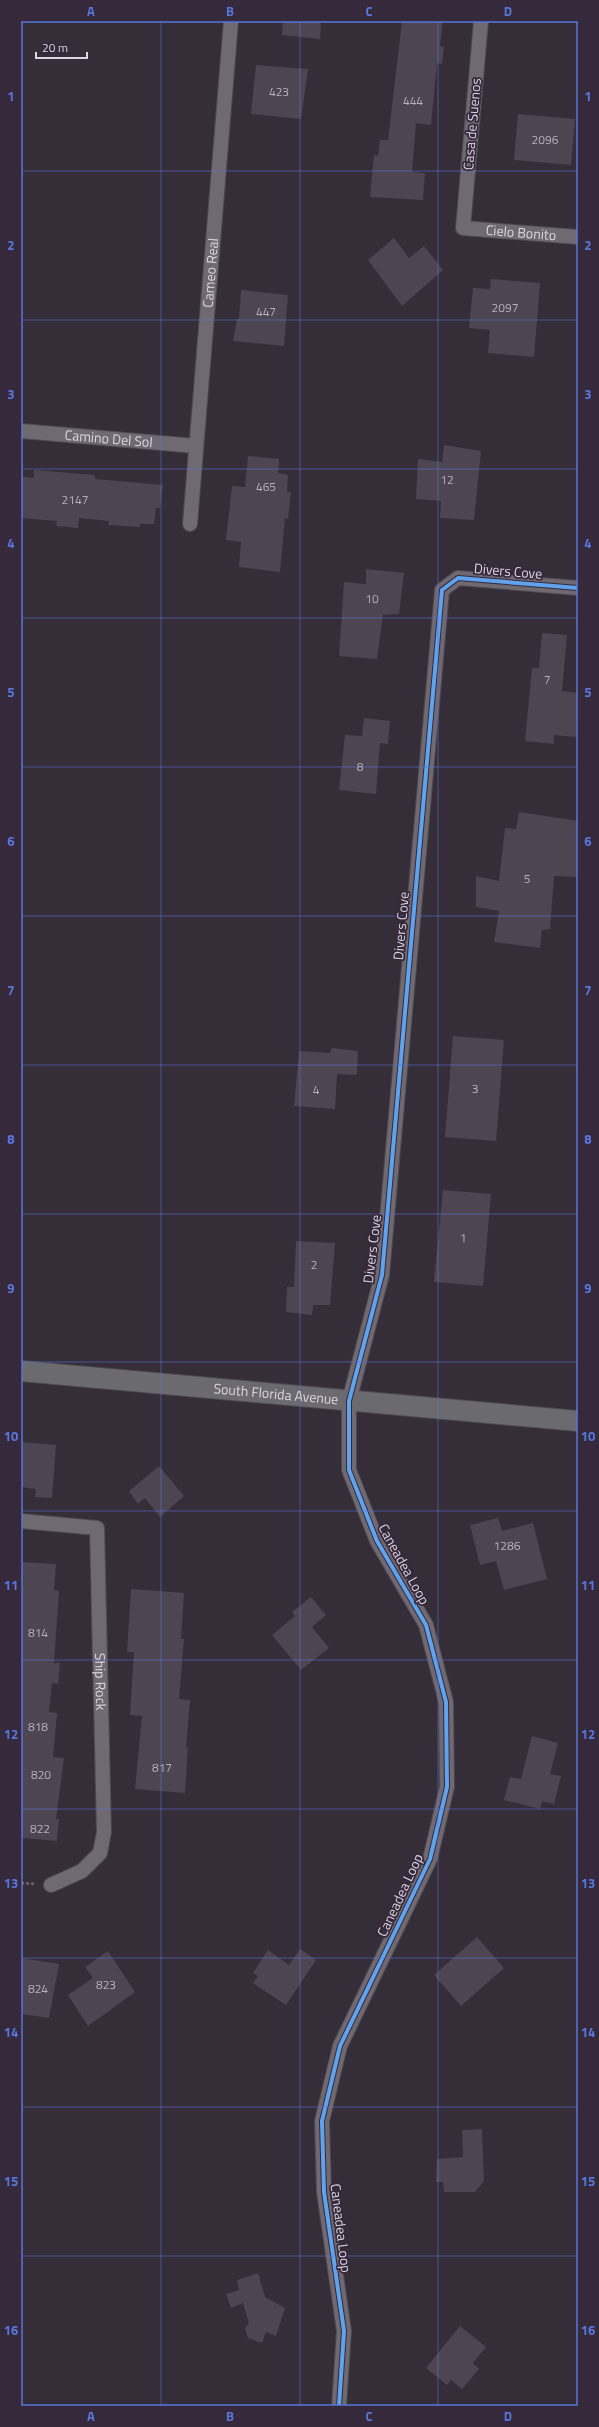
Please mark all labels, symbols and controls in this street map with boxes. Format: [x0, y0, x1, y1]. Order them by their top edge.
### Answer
text: A [87, 1, 95, 21]
text: B [226, 1, 234, 21]
text: C [365, 1, 373, 21]
text: D [504, 1, 512, 21]
scale bar [36, 34, 87, 60]
text: 20 m [42, 38, 68, 57]
street label: Casa de Suenos [457, 77, 486, 171]
house number: 423 [269, 82, 289, 101]
text: 1 [7, 86, 15, 106]
text: 1 [584, 86, 592, 106]
house number: 444 [403, 91, 423, 110]
house number: 2096 [532, 130, 559, 149]
street label: Cielo Bonito [485, 219, 557, 245]
text: 2 [7, 235, 15, 255]
text: 2 [584, 235, 592, 255]
street label: Cameo Real [197, 237, 223, 308]
house number: 2097 [492, 298, 518, 317]
house number: 447 [256, 302, 276, 321]
text: 3 [7, 384, 15, 404]
text: 3 [584, 384, 592, 404]
street label: Camino Del Sol [64, 424, 154, 452]
house number: 12 [440, 470, 454, 489]
house number: 465 [256, 477, 276, 496]
house number: 2147 [62, 490, 88, 509]
text: 4 [7, 533, 15, 553]
text: 4 [584, 533, 592, 553]
street label: Divers Cove [473, 557, 543, 584]
house number: 10 [365, 589, 379, 608]
house number: 7 [544, 670, 550, 689]
text: 5 [7, 682, 15, 702]
text: 5 [584, 682, 592, 702]
house number: 8 [357, 757, 364, 776]
text: 6 [7, 831, 15, 851]
text: 6 [584, 831, 592, 851]
house number: 5 [524, 869, 531, 888]
street label: Divers Cove [387, 891, 414, 961]
text: 7 [7, 980, 15, 1000]
text: 7 [584, 980, 592, 1000]
house number: 3 [472, 1079, 478, 1098]
house number: 4 [313, 1080, 320, 1099]
text: 8 [7, 1129, 15, 1149]
text: 8 [584, 1129, 592, 1149]
street label: Divers Cove [357, 1214, 386, 1284]
house number: 1 [460, 1228, 466, 1247]
house number: 2 [311, 1255, 317, 1274]
text: 9 [7, 1278, 15, 1298]
text: 9 [584, 1278, 592, 1298]
street label: South Florida Avenue [213, 1377, 339, 1409]
text: 10 [4, 1426, 18, 1446]
text: 10 [581, 1426, 595, 1446]
street label: Caneadea Loop [374, 1519, 435, 1608]
house number: 1286 [494, 1536, 521, 1555]
text: 11 [4, 1575, 18, 1595]
text: 11 [581, 1575, 595, 1595]
house number: 814 [28, 1623, 48, 1642]
street label: Ship Rock [90, 1653, 112, 1711]
house number: 818 [28, 1717, 48, 1736]
text: 12 [4, 1724, 18, 1744]
text: 12 [581, 1724, 595, 1744]
house number: 817 [152, 1758, 172, 1777]
house number: 820 [31, 1765, 51, 1784]
house number: 822 [30, 1819, 50, 1838]
street label: Caneadea Loop [371, 1850, 428, 1940]
text: 13 [4, 1873, 18, 1893]
text: 13 [581, 1873, 595, 1893]
house number: 823 [96, 1975, 116, 1994]
house number: 824 [28, 1979, 48, 1998]
text: 14 [4, 2022, 18, 2042]
text: 14 [581, 2022, 595, 2042]
text: 15 [4, 2171, 18, 2191]
text: 15 [581, 2171, 595, 2191]
street label: Caneadea Loop [326, 2182, 357, 2274]
text: 16 [4, 2320, 18, 2340]
text: 16 [581, 2320, 595, 2340]
text: A [87, 2406, 95, 2426]
text: B [226, 2406, 234, 2426]
text: C [365, 2406, 373, 2426]
text: D [504, 2406, 512, 2426]

